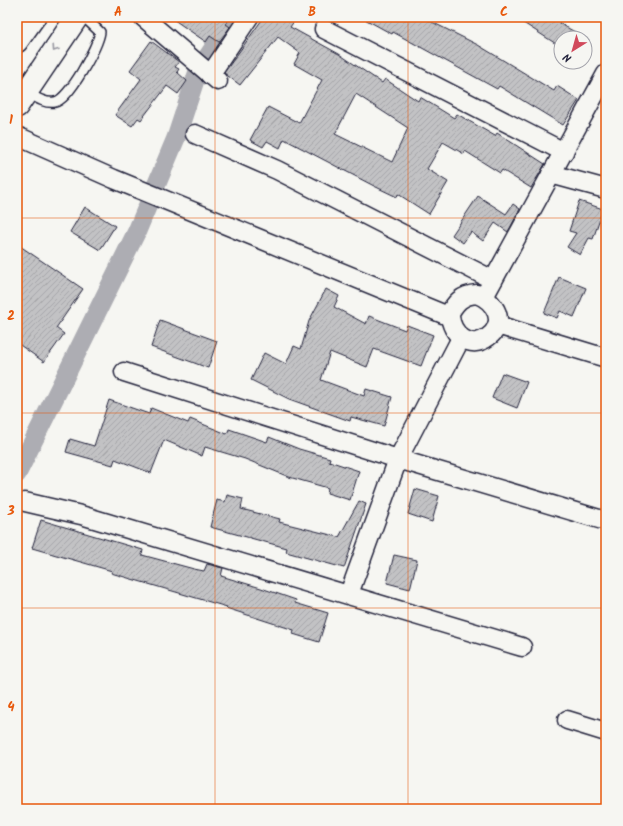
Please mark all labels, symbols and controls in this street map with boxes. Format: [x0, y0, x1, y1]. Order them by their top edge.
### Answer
text: A [114, 2, 122, 23]
text: B [308, 2, 316, 23]
text: C [500, 2, 508, 23]
north arrow [553, 30, 593, 70]
one-way arrow [53, 45, 60, 52]
text: N [559, 48, 576, 66]
text: 1 [9, 110, 13, 131]
text: 2 [7, 306, 15, 327]
text: 3 [6, 501, 15, 522]
text: 4 [7, 697, 15, 718]

